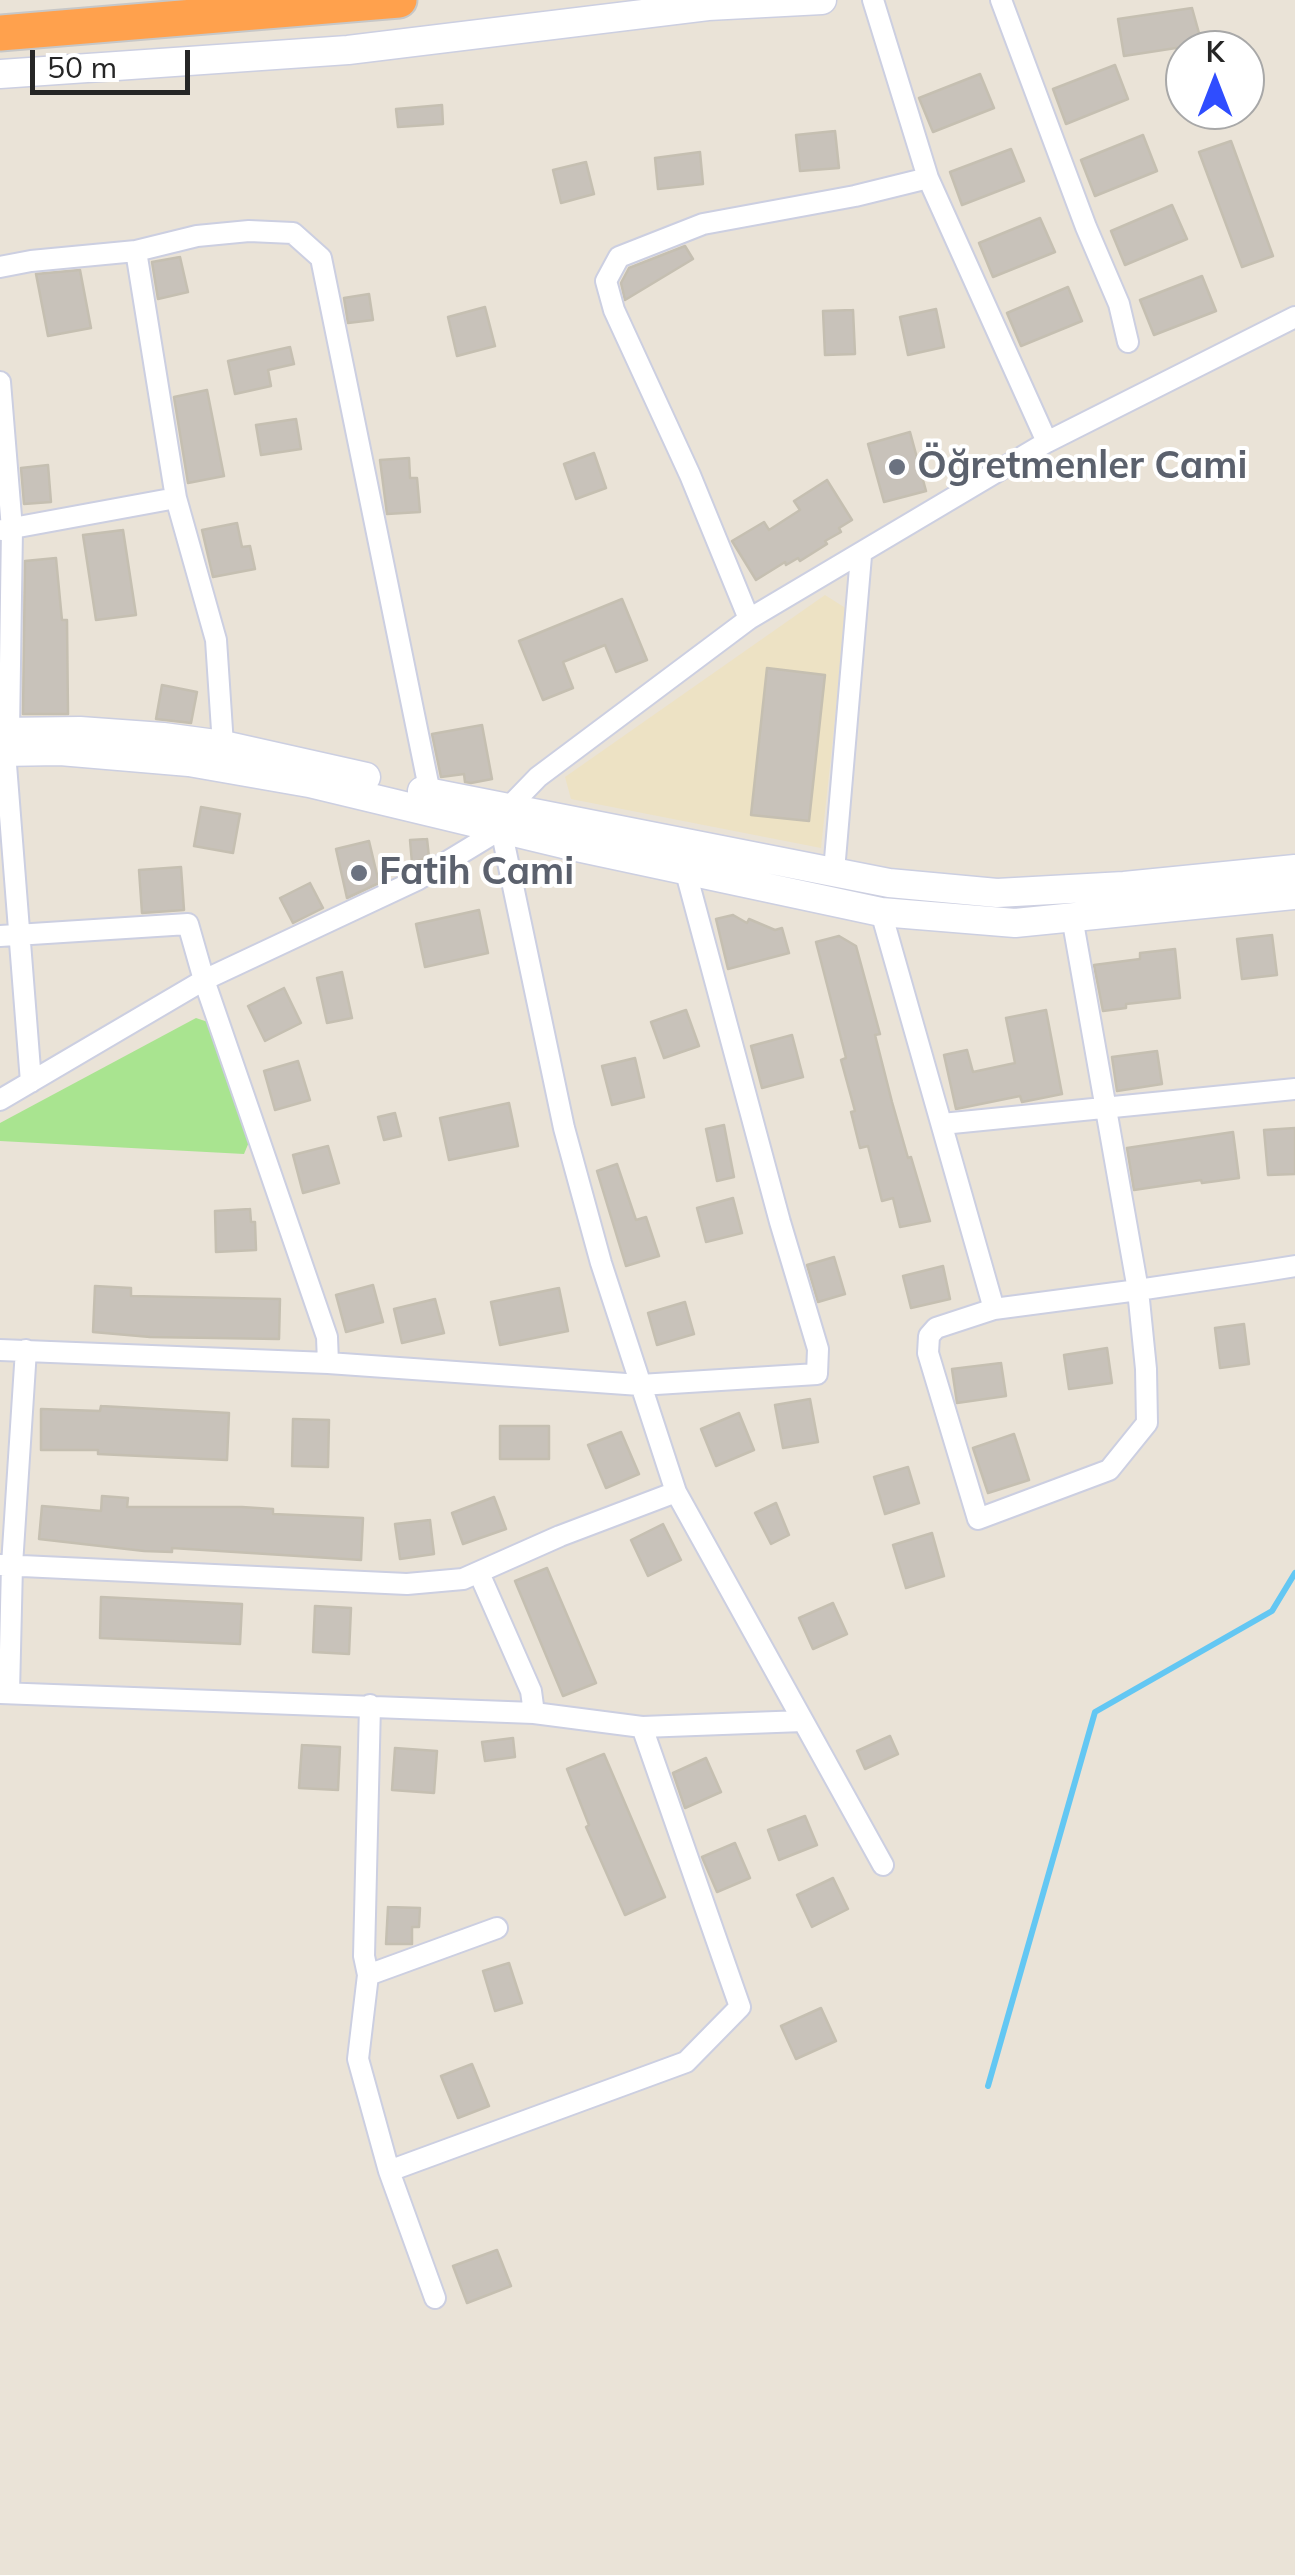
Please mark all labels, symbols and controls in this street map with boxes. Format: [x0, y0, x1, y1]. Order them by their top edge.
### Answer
scale bar [35, 30, 195, 92]
north arrow [1165, 30, 1265, 130]
text: K [1206, 34, 1224, 69]
text: 50 m [47, 48, 117, 86]
place label: Öğretmenler Cami [917, 444, 1247, 490]
marker: Öğretmenler Cami [886, 456, 908, 478]
place label: Fatih Cami [379, 850, 574, 896]
marker: Fatih Cami [348, 862, 370, 884]

